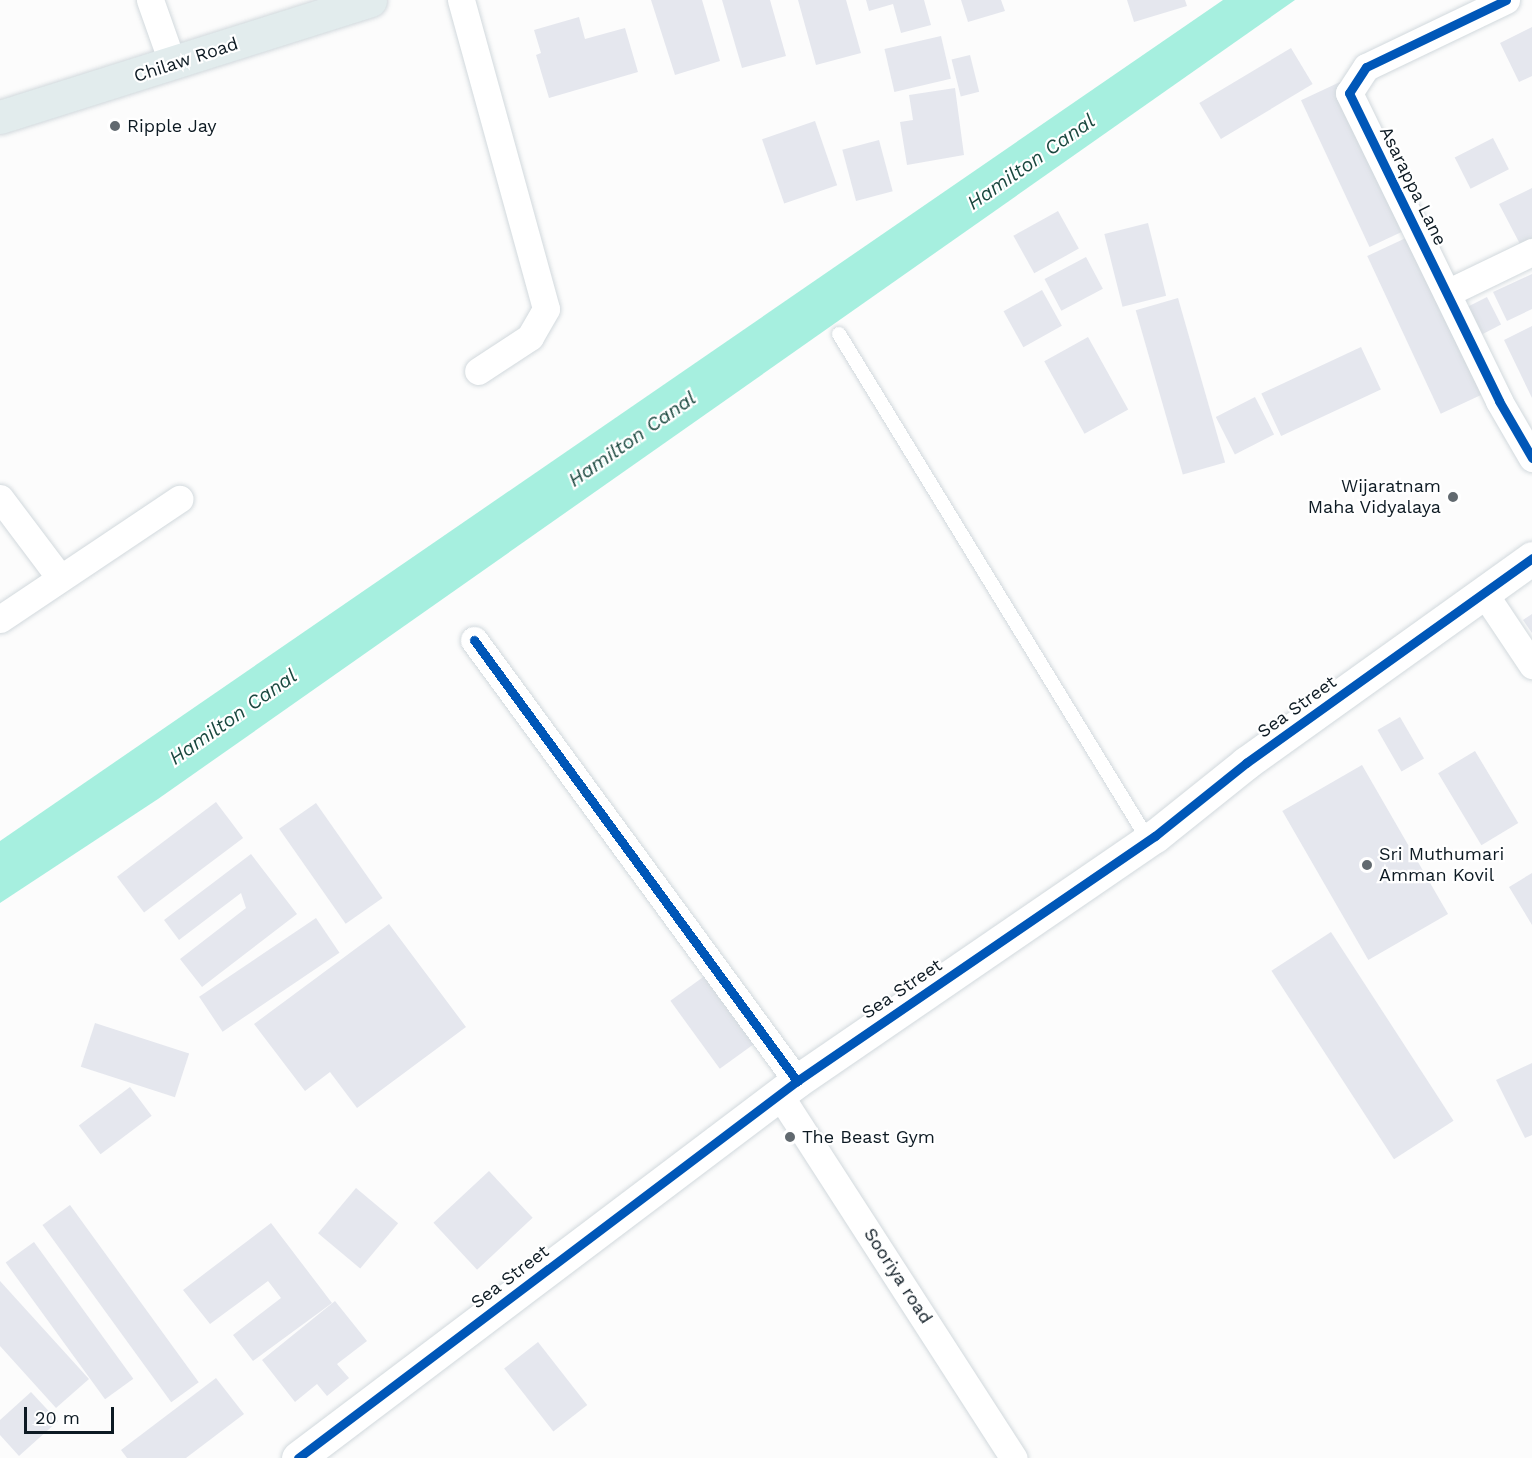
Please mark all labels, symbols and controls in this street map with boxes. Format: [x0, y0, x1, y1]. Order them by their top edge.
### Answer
street label: Chilaw Road [131, 33, 241, 87]
water label: Hamilton Canal [962, 109, 1100, 215]
place label: Ripple Jay [127, 115, 217, 137]
marker: Ripple Jay [108, 119, 122, 133]
street label: Asarappa Lane [1375, 123, 1451, 249]
water label: Hamilton Canal [563, 386, 701, 492]
place label: Wijaratnam Maha Vidyalaya [1307, 476, 1441, 518]
marker: Wijaratnam Maha Vidyalaya [1446, 490, 1460, 504]
water label: Hamilton Canal [164, 664, 302, 770]
street label: Sea Street [1253, 671, 1341, 743]
place label: Sri Muthumari Amman Kovil [1379, 844, 1504, 886]
marker: Sri Muthumari Amman Kovil [1360, 858, 1374, 872]
street label: Sea Street [858, 954, 946, 1024]
place label: The Beast Gym [802, 1126, 935, 1148]
marker: The Beast Gym [783, 1130, 797, 1144]
street label: Sooriya road [859, 1224, 937, 1328]
street label: Sea Street [467, 1241, 553, 1313]
scale bar [27, 1395, 117, 1433]
text: 20 m [35, 1407, 80, 1428]

